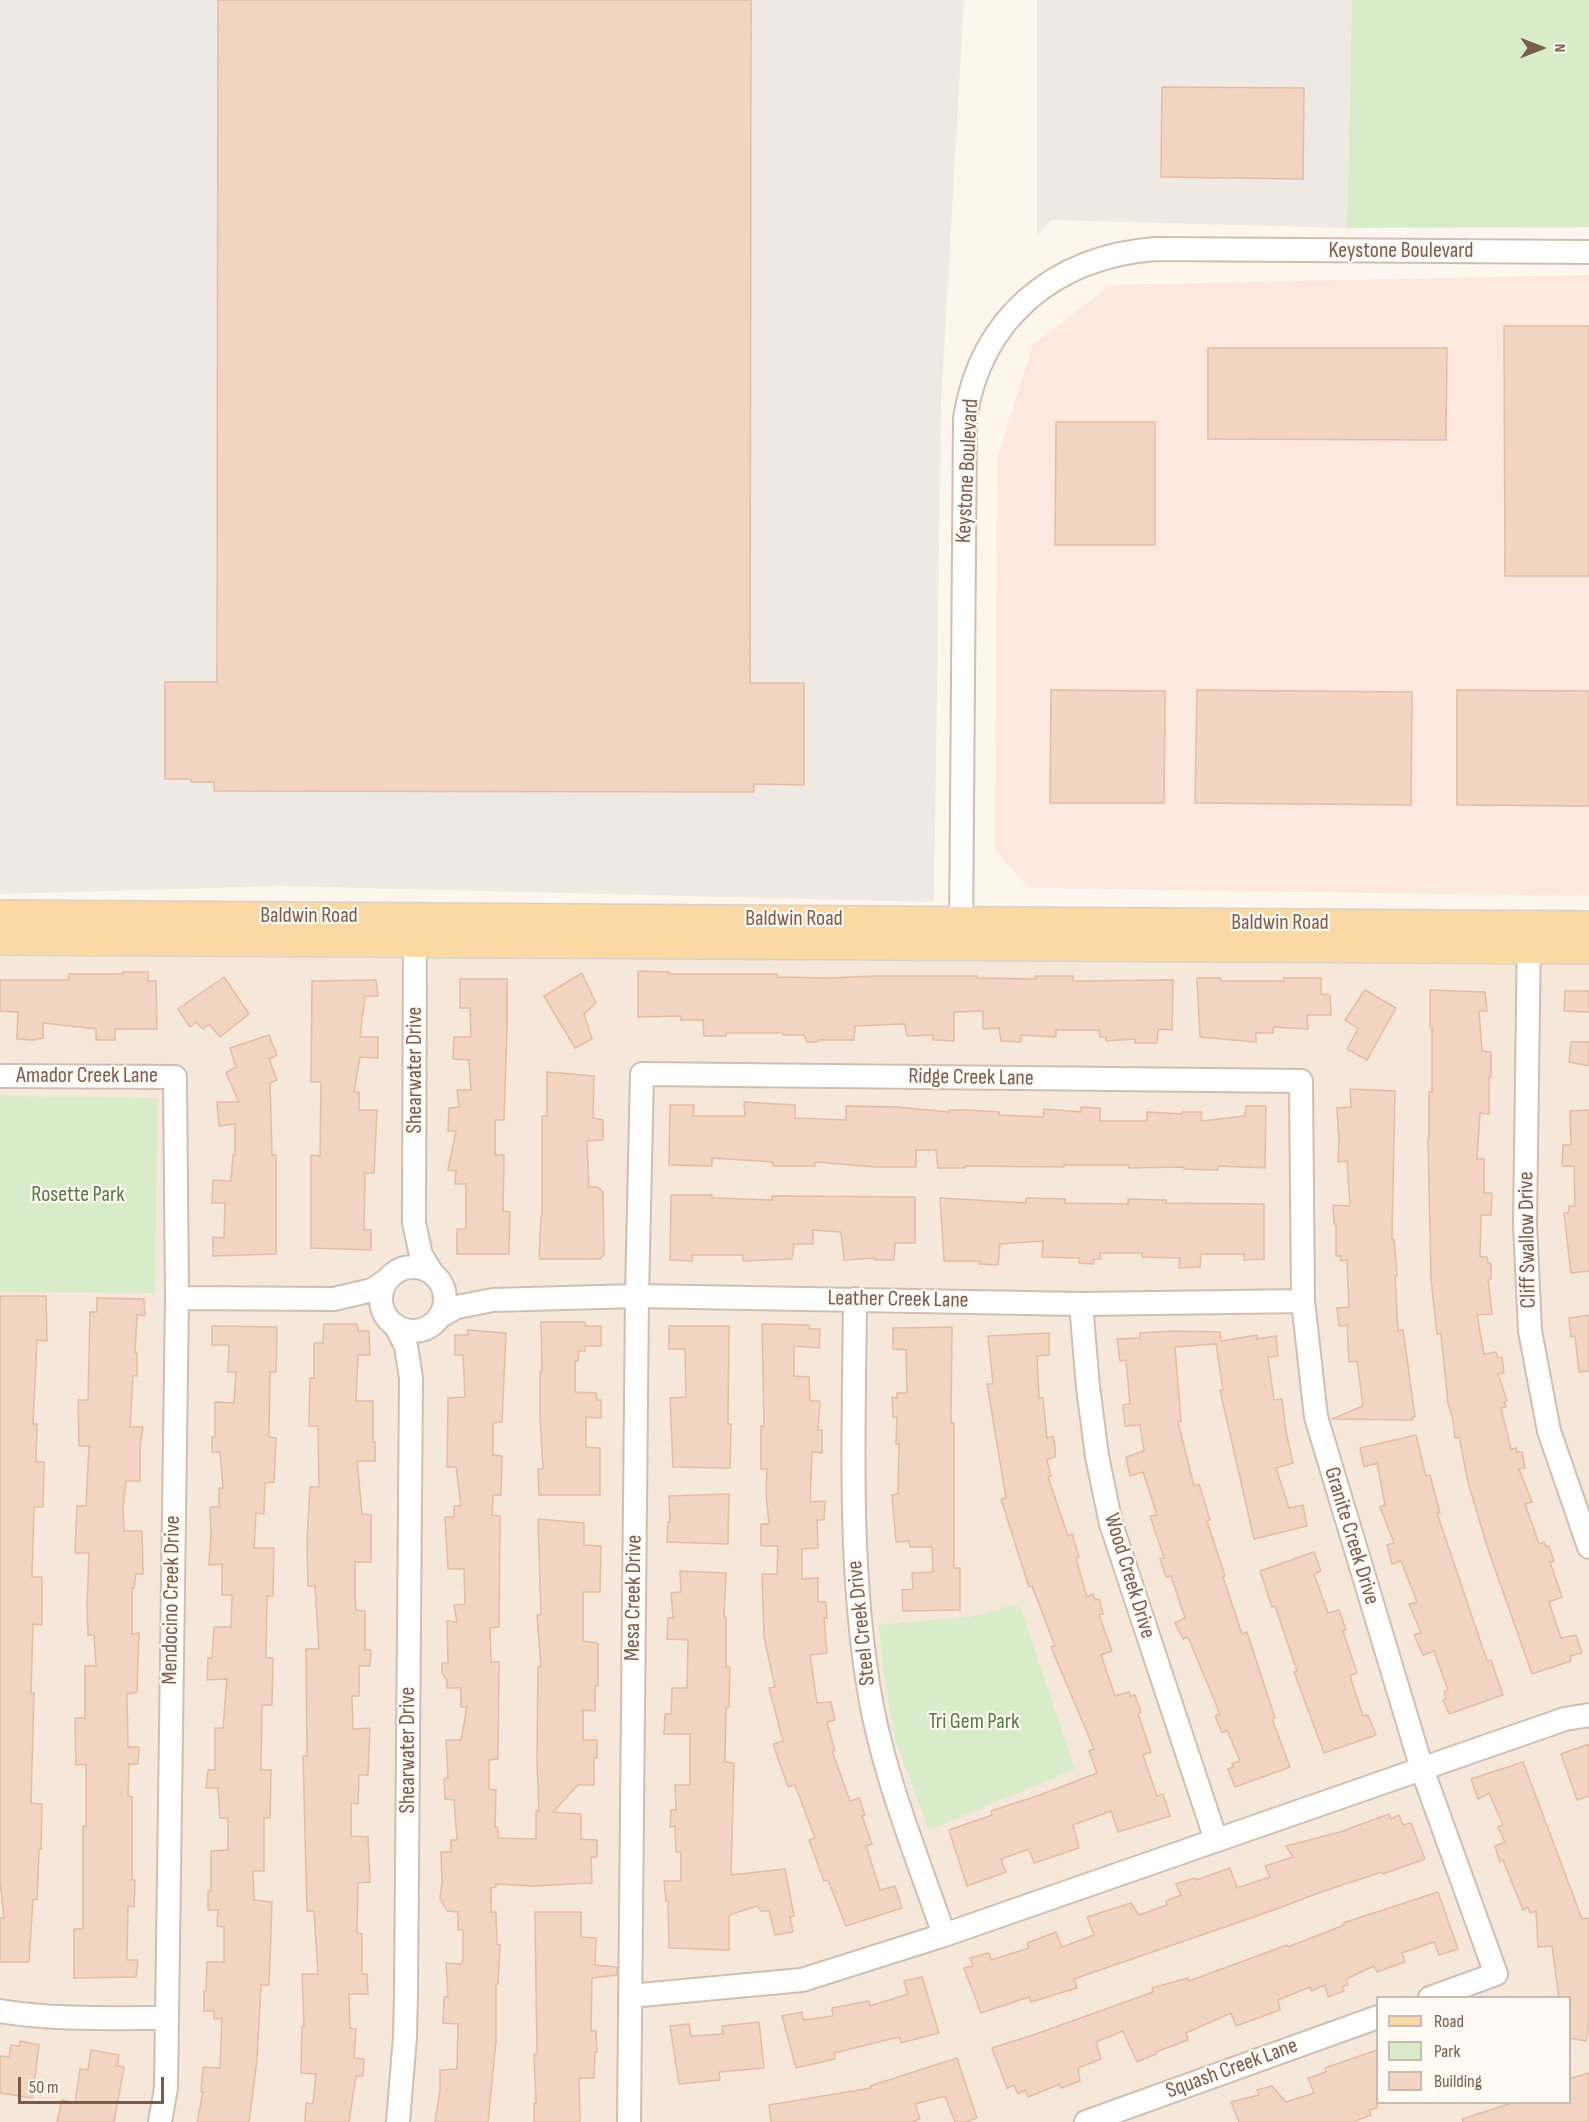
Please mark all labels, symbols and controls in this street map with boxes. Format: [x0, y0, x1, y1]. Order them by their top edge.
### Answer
north arrow [1511, 18, 1571, 78]
text: N [1550, 44, 1569, 52]
street label: Keystone Boulevard [1329, 238, 1473, 264]
street label: Keystone Boulevard [951, 398, 985, 544]
street label: Baldwin Road [260, 903, 358, 929]
street label: Baldwin Road [745, 906, 843, 932]
street label: Baldwin Road [1231, 910, 1329, 936]
street label: Shearwater Drive [402, 1007, 428, 1133]
street label: Amador Creek Lane [16, 1063, 158, 1089]
street label: Ridge Creek Lane [908, 1064, 1034, 1092]
street label: Cliff Swallow Drive [1514, 1171, 1542, 1309]
park label: Rosette Park [31, 1182, 125, 1208]
street label: Leather Creek Lane [827, 1286, 969, 1314]
street label: Granite Creek Drive [1318, 1464, 1384, 1608]
street label: Wood Creek Drive [1097, 1510, 1161, 1642]
street label: Mendocino Creek Drive [157, 1515, 187, 1685]
street label: Mesa Creek Drive [620, 1535, 648, 1661]
street label: Steel Creek Drive [842, 1559, 882, 1687]
street label: Shearwater Drive [395, 1687, 421, 1813]
park label: Tri Gem Park [929, 1709, 1019, 1735]
legend [1376, 1996, 1571, 2104]
text: Road [1434, 2011, 1464, 2032]
street label: Squash Creek Lane [1163, 2033, 1301, 2105]
text: Park [1434, 2041, 1460, 2062]
scale bar [21, 2065, 166, 2103]
text: Building [1434, 2071, 1482, 2092]
text: 50 m [29, 2077, 59, 2098]

